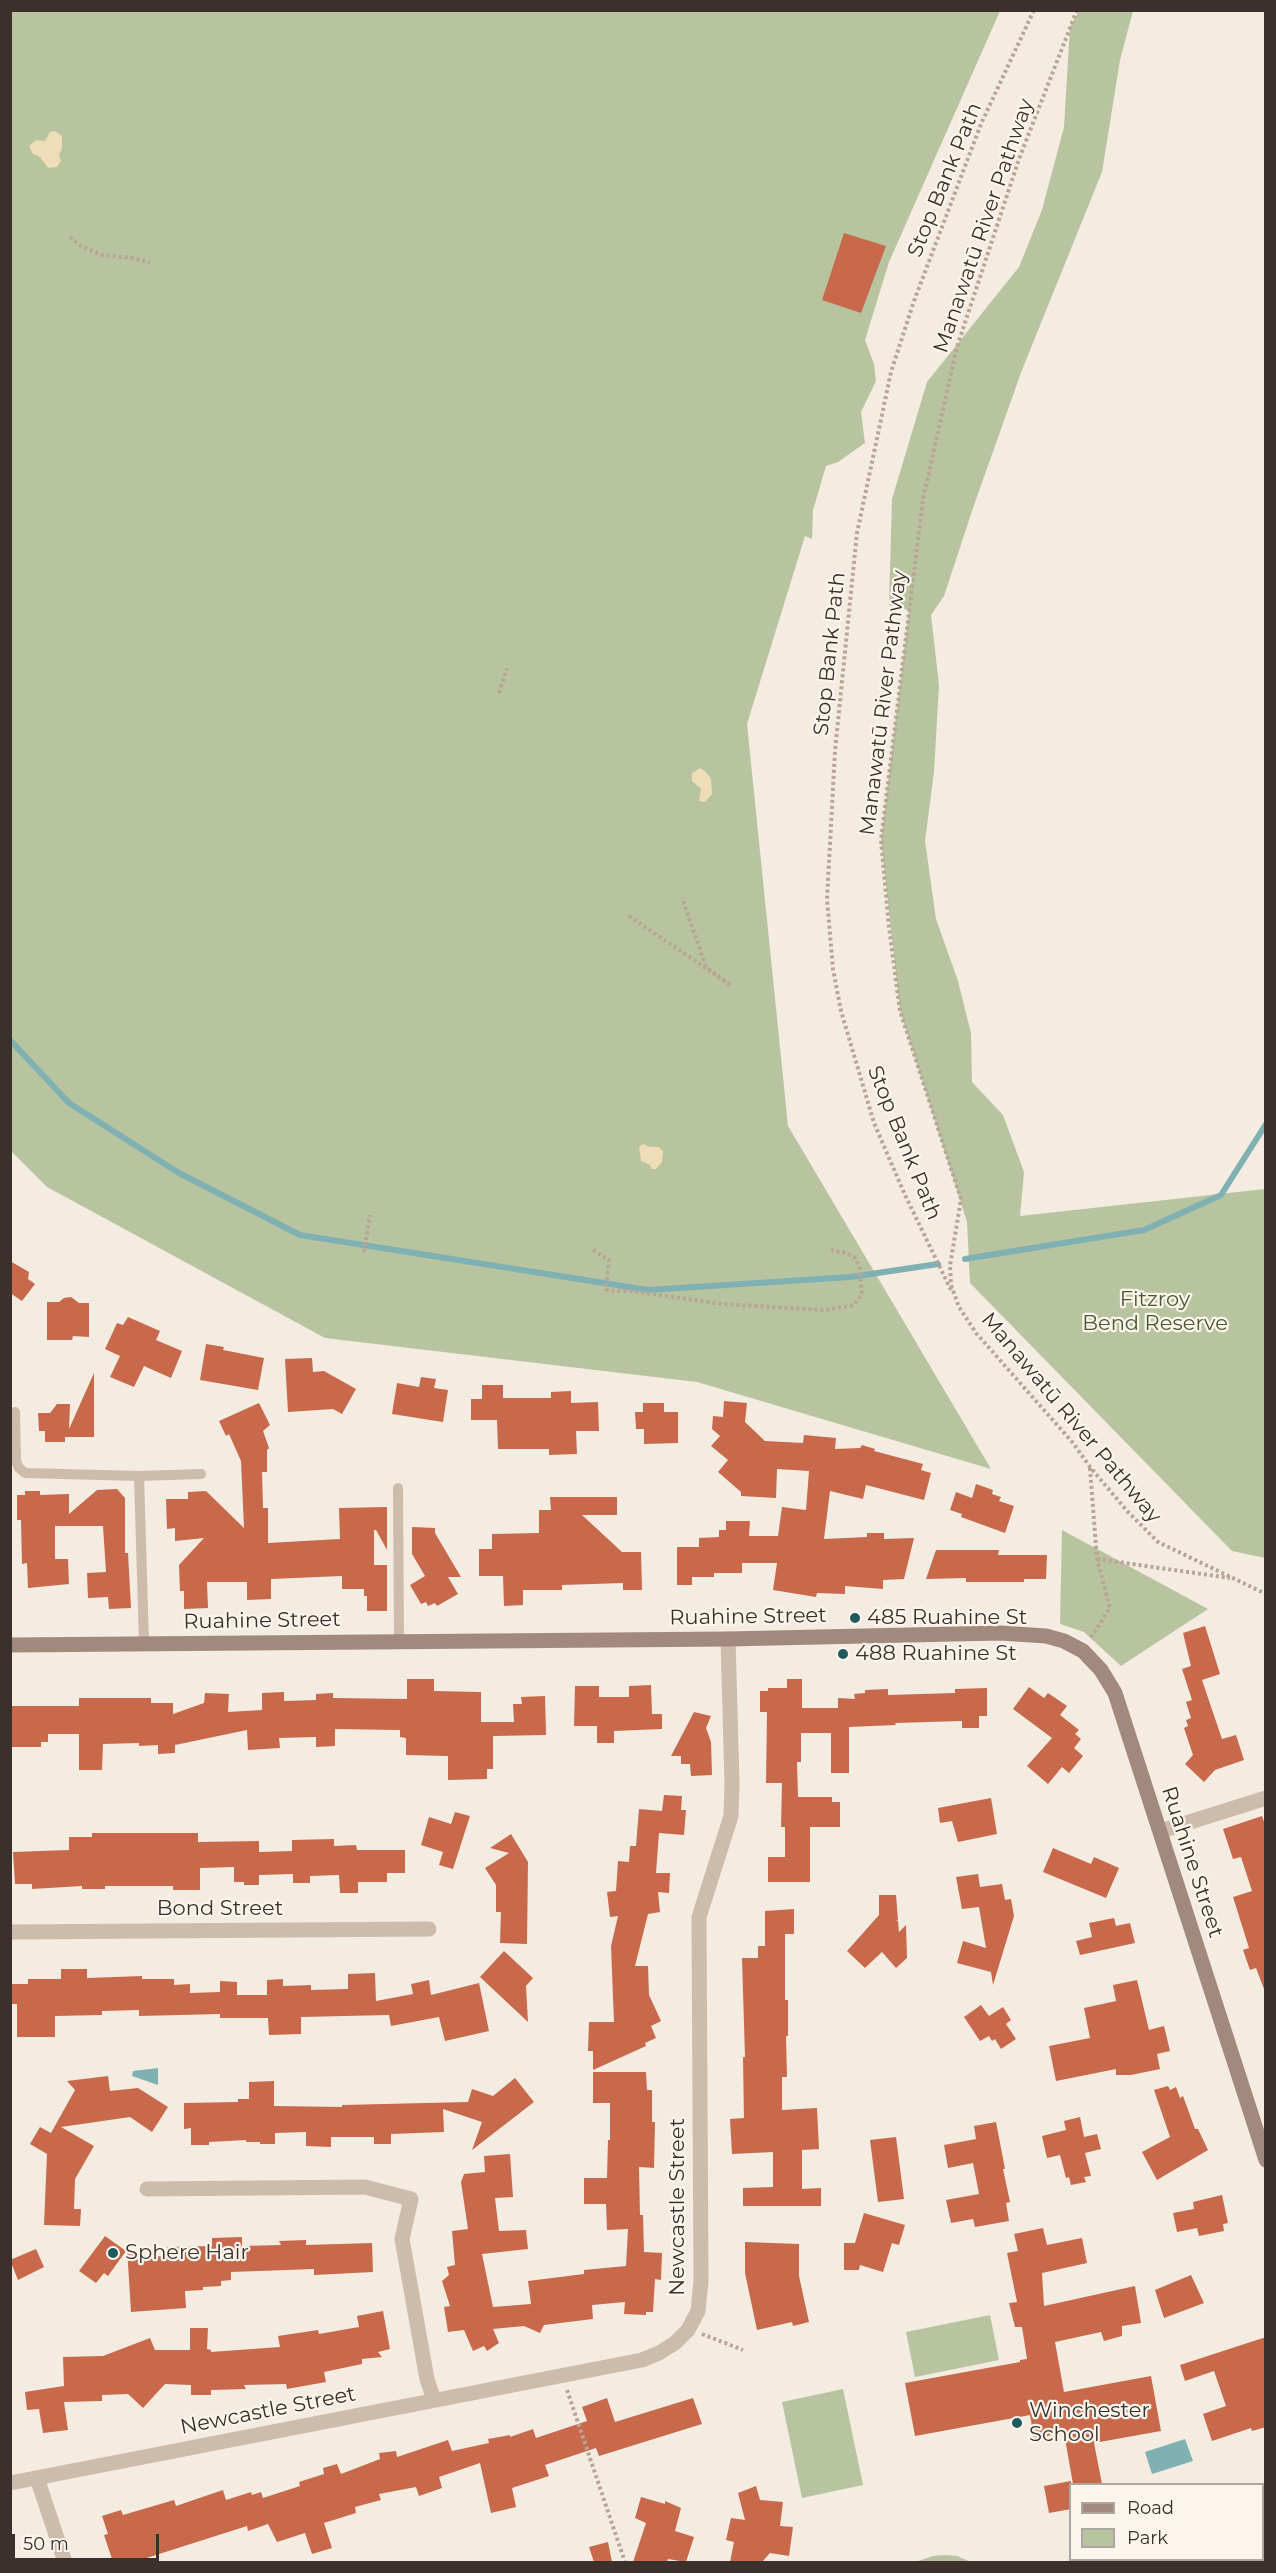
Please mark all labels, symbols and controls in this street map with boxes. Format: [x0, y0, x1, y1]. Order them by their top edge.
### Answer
street label: Manawatū River Pathway [929, 96, 1039, 356]
street label: Stop Bank Path [903, 99, 987, 261]
street label: Manawatū River Pathway [855, 569, 913, 837]
street label: Stop Bank Path [809, 571, 851, 737]
street label: Stop Bank Path [862, 1062, 946, 1224]
park label: Fitzroy Bend Reserve [1082, 1287, 1228, 1337]
street label: Manawatū River Pathway [976, 1308, 1166, 1528]
street label: Ruahine Street [669, 1603, 827, 1631]
place label: 485 Ruahine St [867, 1605, 1027, 1631]
street label: Ruahine Street [183, 1607, 341, 1635]
marker: 485 Ruahine St [848, 1611, 862, 1625]
place label: 488 Ruahine St [855, 1641, 1017, 1667]
marker: 488 Ruahine St [836, 1647, 850, 1661]
street label: Ruahine Street [1156, 1783, 1228, 1941]
street label: Bond Street [157, 1896, 283, 1922]
street label: Newcastle Street [665, 2118, 691, 2296]
place label: Sphere Hair [125, 2240, 249, 2266]
marker: Sphere Hair [106, 2246, 120, 2260]
street label: Newcastle Street [178, 2382, 358, 2440]
place label: Winchester School [1029, 2398, 1150, 2448]
marker: Winchester School [1010, 2416, 1024, 2430]
legend [1069, 2483, 1264, 2561]
text: Road [1127, 2497, 1174, 2519]
scale bar [15, 2522, 162, 2560]
text: Park [1127, 2527, 1168, 2549]
text: 50 m [23, 2533, 69, 2555]

